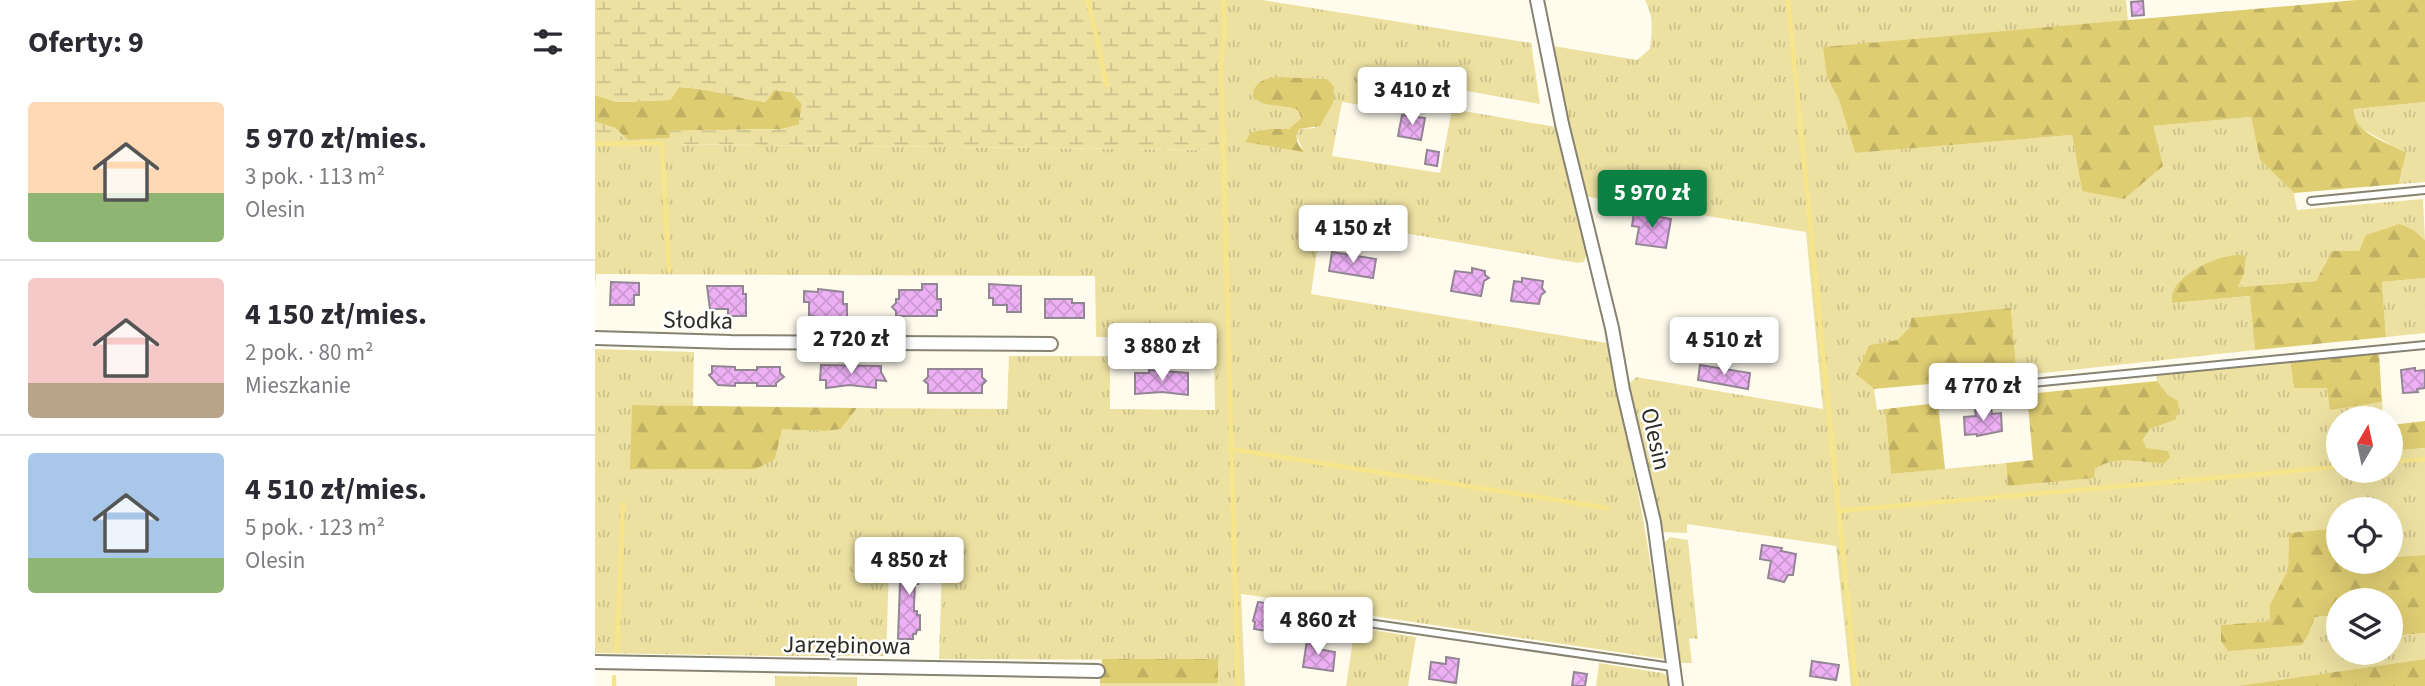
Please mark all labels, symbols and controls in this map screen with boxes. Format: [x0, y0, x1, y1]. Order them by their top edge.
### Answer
text: Oferty: 9 [28, 21, 144, 64]
icon: filters [529, 23, 567, 61]
pin: 3 410 zł [1340, 68, 1484, 127]
text: 3 410 zł [1374, 73, 1450, 106]
text: 5 970 zł/mies. [245, 117, 427, 160]
icon: home [84, 130, 168, 214]
text: 3 pok. · 113 m² [245, 160, 385, 193]
pin: 5 970 zł [1580, 170, 1724, 230]
text: 5 970 zł [1614, 176, 1690, 209]
text: Olesin [245, 193, 305, 226]
pin: 4 150 zł [1281, 205, 1425, 265]
text: 4 150 zł [1315, 211, 1391, 244]
text: 4 150 zł/mies. [245, 293, 427, 336]
street label: Słodka [663, 302, 733, 339]
icon: home [84, 306, 168, 390]
pin: 2 720 zł [779, 316, 923, 376]
pin: 4 510 zł [1652, 318, 1796, 377]
text: 2 720 zł [813, 322, 889, 355]
text: 4 510 zł [1686, 323, 1762, 356]
pin: 3 880 zł [1090, 324, 1234, 383]
text: 3 880 zł [1124, 329, 1200, 362]
text: 2 pok. · 80 m² [245, 336, 374, 369]
pin: 4 770 zł [1911, 364, 2055, 423]
text: Mieszkanie [245, 369, 351, 402]
text: 4 770 zł [1945, 369, 2021, 402]
street label: Olesin [1631, 404, 1680, 474]
north arrow [2326, 406, 2403, 483]
map controls [2326, 406, 2403, 665]
text: 4 510 zł/mies. [245, 468, 427, 511]
icon: home [84, 481, 168, 565]
button: locate [2326, 497, 2403, 574]
text: 5 pok. · 123 m² [245, 511, 385, 544]
pin: 4 850 zł [837, 538, 981, 597]
text: 4 850 zł [871, 543, 947, 576]
text: Olesin [245, 544, 305, 577]
button: layers [2326, 588, 2403, 665]
pin: 4 860 zł [1246, 598, 1390, 657]
text: 4 860 zł [1280, 603, 1356, 636]
street label: Jarzębinowa [783, 627, 911, 664]

